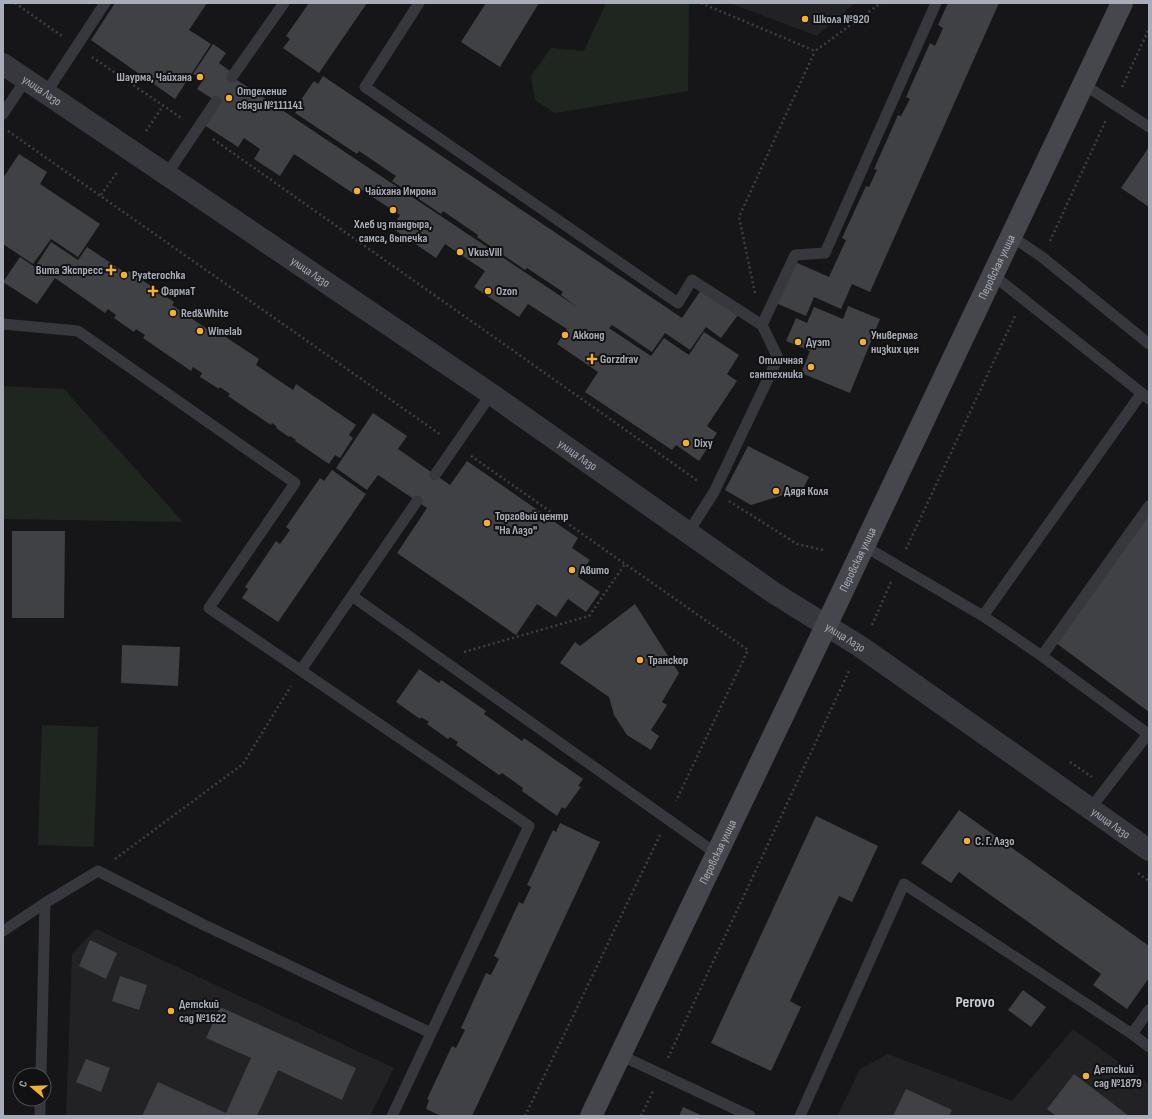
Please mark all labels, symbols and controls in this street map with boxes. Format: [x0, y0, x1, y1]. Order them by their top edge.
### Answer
place label: Школа №920 [813, 12, 870, 27]
marker: Школа №920 [800, 14, 810, 24]
place label: Шаурма, Чайхана [116, 70, 192, 85]
street label: улица Лазо [19, 72, 64, 109]
marker: Шаурма, Чайхана [195, 72, 205, 82]
place label: Отделение связи №111141 [237, 84, 303, 113]
marker: Отделение связи №111141 [224, 93, 234, 103]
place label: Чайхана Имрона [365, 184, 436, 199]
marker: Чайхана Имрона [352, 186, 362, 196]
marker: Хлеб из тандыра, самса, выпечка [388, 205, 398, 215]
place label: Хлеб из тандыра, самса, выпечка [353, 217, 432, 246]
street label: Перовская улица [975, 232, 1019, 302]
place label: VkusVill [468, 245, 502, 260]
marker: VkusVill [455, 247, 465, 257]
street label: улица Лазо [287, 254, 333, 291]
place label: Вита Экспресс [36, 263, 103, 278]
marker: Вита Экспресс [106, 265, 116, 275]
place label: Pyaterochka [132, 268, 186, 283]
marker: Pyaterochka [119, 270, 129, 280]
place label: ФармаТ [161, 284, 195, 299]
place label: Ozon [496, 284, 517, 299]
marker: ФармаТ [148, 286, 158, 296]
marker: Ozon [483, 286, 493, 296]
place label: Red&White [181, 306, 229, 321]
marker: Red&White [168, 308, 178, 318]
place label: Winelab [208, 324, 242, 339]
marker: Winelab [195, 326, 205, 336]
place label: Акконд [572, 328, 604, 343]
place label: Универмаг низких цен [871, 328, 919, 357]
marker: Акконд [560, 330, 570, 340]
place label: Дуэт [806, 335, 830, 350]
marker: Дуэт [793, 337, 803, 347]
marker: Универмаг низких цен [858, 337, 868, 347]
place label: Gorzdrav [600, 352, 638, 367]
place label: Отличная сантехника [750, 353, 803, 382]
marker: Gorzdrav [587, 354, 597, 364]
marker: Отличная сантехника [806, 362, 816, 372]
street label: улица Лазо [555, 436, 600, 474]
place label: Dixy [694, 436, 713, 451]
marker: Dixy [681, 438, 691, 448]
place label: Дядя Коля [784, 484, 828, 499]
marker: Дядя Коля [771, 486, 781, 496]
place label: Торговый центр "На Лазо" [495, 509, 569, 538]
marker: Торговый центр "На Лазо" [482, 518, 492, 528]
street label: Перовская улица [836, 525, 880, 595]
place label: Авито [579, 563, 609, 578]
marker: Авито [567, 565, 577, 575]
street label: улица Лазо [822, 620, 868, 656]
place label: Транскор [648, 653, 688, 668]
marker: Транскор [635, 655, 645, 665]
street label: улица Лазо [1088, 804, 1133, 842]
street label: Перовская улица [696, 817, 740, 887]
place label: С. Г. Лазо [975, 834, 1015, 849]
marker: С. Г. Лазо [962, 836, 972, 846]
district label: Perovo [955, 993, 995, 1012]
place label: Детский сад №1622 [179, 997, 226, 1026]
marker: Детский сад №1622 [166, 1006, 176, 1016]
place label: Детский сад №1879 [1094, 1062, 1142, 1091]
north arrow [12, 1067, 52, 1107]
marker: Детский сад №1879 [1081, 1071, 1091, 1081]
text: С [16, 1079, 30, 1089]

